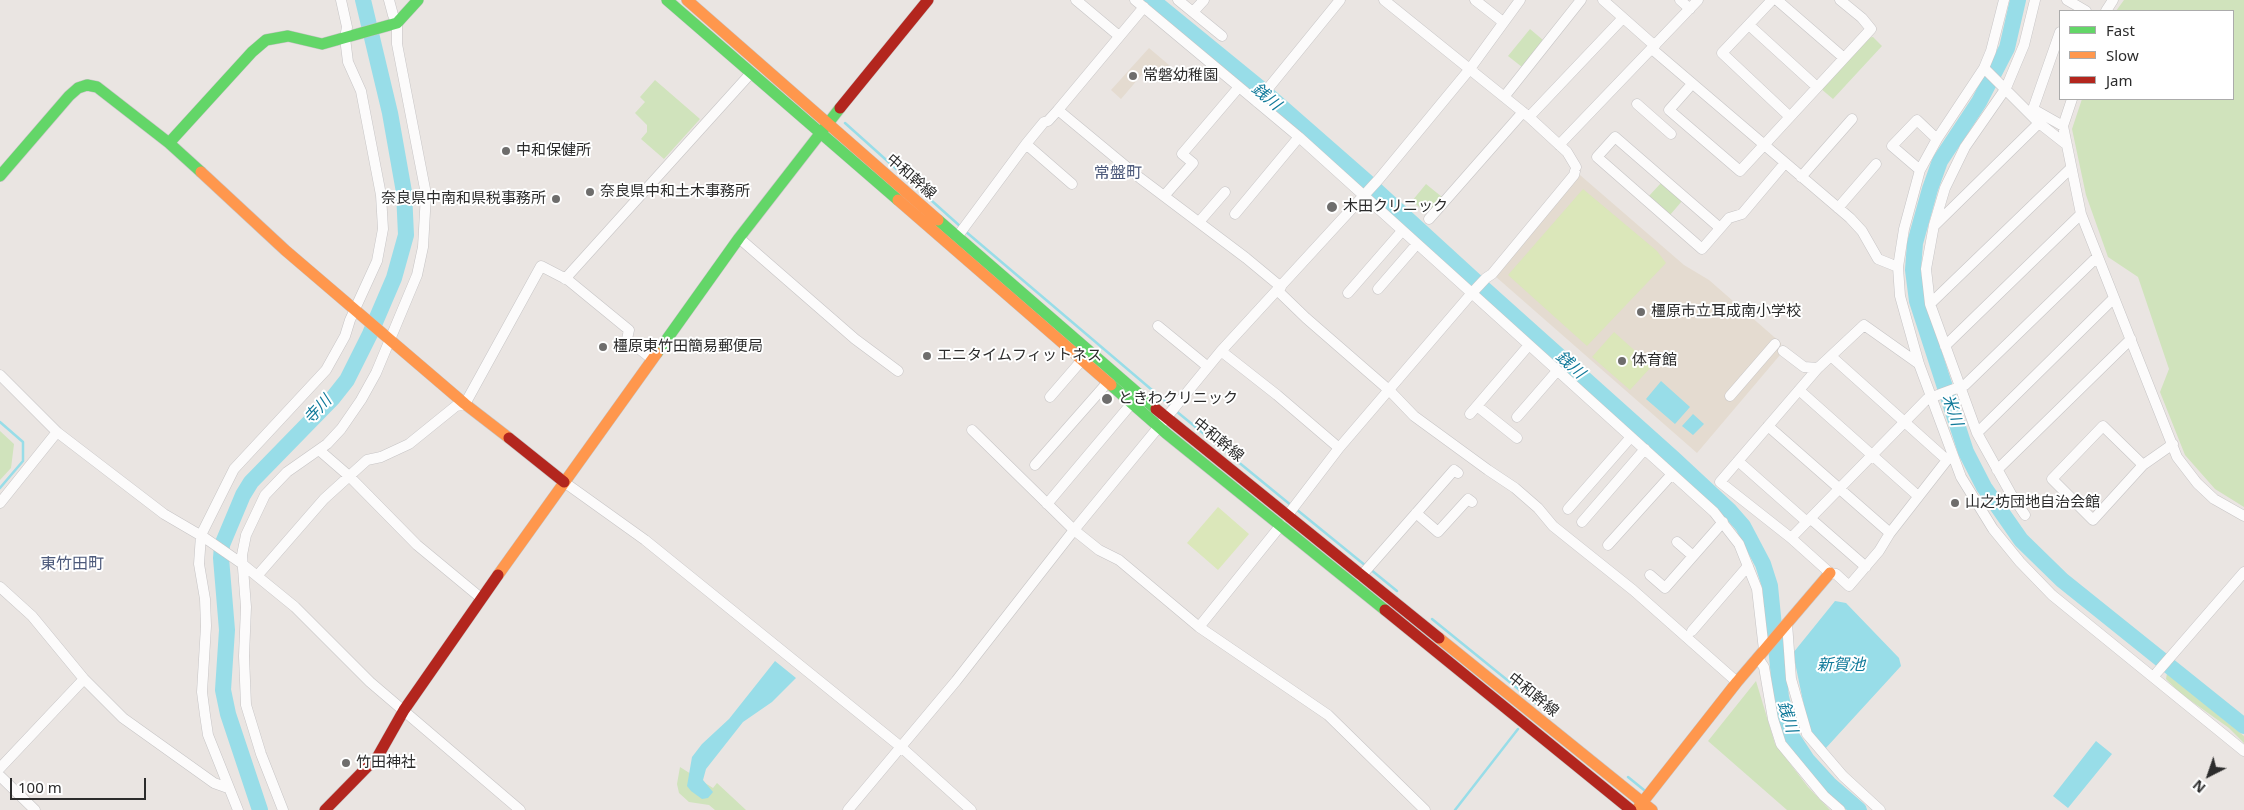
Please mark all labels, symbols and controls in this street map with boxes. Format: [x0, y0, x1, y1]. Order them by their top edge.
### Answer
legend [2059, 10, 2234, 100]
text: Fast [2106, 20, 2135, 40]
text: Slow [2106, 45, 2139, 65]
place label: 常磐幼稚園 [1143, 67, 1218, 85]
marker: 常磐幼稚園 [1127, 70, 1139, 82]
text: Jam [2106, 70, 2133, 90]
water label: 銭川 [1248, 79, 1284, 115]
place label: 中和保健所 [516, 142, 591, 160]
marker: 中和保健所 [500, 145, 512, 157]
street label: 中和幹線 [882, 151, 940, 203]
district label: 常盤町 [1094, 163, 1142, 183]
place label: 奈良県中和土木事務所 [600, 183, 750, 201]
marker: 奈良県中和土木事務所 [584, 186, 596, 198]
place label: 奈良県中南和県税事務所 [381, 190, 546, 208]
marker: 奈良県中南和県税事務所 [550, 193, 562, 205]
place label: 木田クリニック [1343, 198, 1448, 216]
marker: 木田クリニック [1325, 200, 1339, 214]
place label: 橿原市立耳成南小学校 [1651, 303, 1801, 321]
marker: 橿原市立耳成南小学校 [1635, 306, 1647, 318]
place label: 橿原東竹田簡易郵便局 [613, 338, 763, 356]
marker: 橿原東竹田簡易郵便局 [597, 341, 609, 353]
place label: エニタイムフィットネス [937, 347, 1102, 365]
water label: 銭川 [1552, 347, 1588, 383]
marker: エニタイムフィットネス [921, 350, 933, 362]
place label: 体育館 [1632, 352, 1677, 370]
marker: 体育館 [1616, 355, 1628, 367]
place label: ときわクリニック [1118, 390, 1238, 408]
water label: 寺川 [300, 392, 336, 428]
marker: ときわクリニック [1100, 392, 1114, 406]
water label: 米川 [1938, 392, 1966, 428]
street label: 中和幹線 [1189, 414, 1247, 466]
place label: 山之坊団地自治会館 [1965, 494, 2100, 512]
marker: 山之坊団地自治会館 [1949, 497, 1961, 509]
district label: 東竹田町 [40, 554, 104, 574]
water label: 新賀池 [1817, 655, 1865, 675]
street label: 中和幹線 [1504, 669, 1562, 721]
water label: 銭川 [1773, 699, 1801, 735]
north arrow [2184, 750, 2234, 800]
place label: 竹田神社 [356, 754, 416, 772]
marker: 竹田神社 [340, 757, 352, 769]
scale bar [12, 768, 149, 800]
text: N [2188, 776, 2209, 798]
text: 100 m [18, 777, 62, 797]

